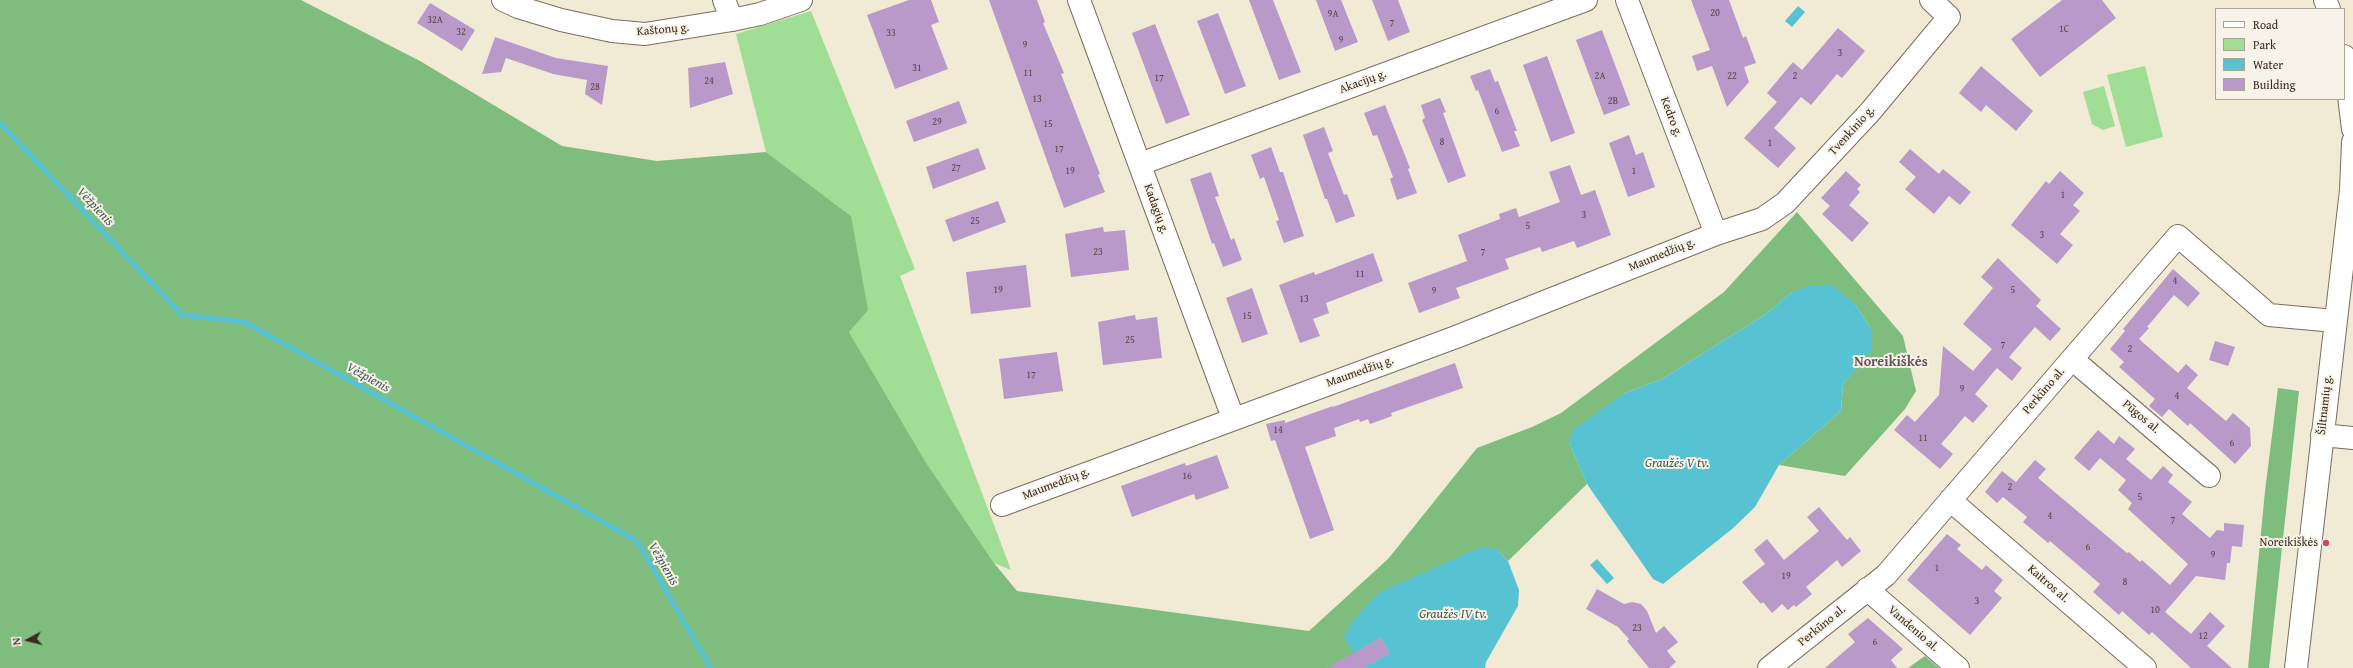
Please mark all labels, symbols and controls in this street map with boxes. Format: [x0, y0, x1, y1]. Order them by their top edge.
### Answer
house number: 20 [1710, 7, 1720, 19]
house number: 9A [1328, 8, 1338, 20]
legend [2215, 8, 2345, 100]
house number: 32A [427, 14, 443, 26]
text: Road [2253, 16, 2278, 33]
house number: 7 [1390, 17, 1394, 29]
street label: Kaštonų g. [636, 21, 690, 39]
house number: 1C [2059, 23, 2069, 35]
house number: 32 [456, 26, 466, 38]
house number: 33 [886, 27, 896, 39]
house number: 9 [1339, 34, 1343, 46]
text: Park [2253, 36, 2276, 53]
house number: 9 [1023, 39, 1027, 51]
house number: 3 [1838, 47, 1842, 59]
text: Water [2253, 56, 2283, 73]
house number: 31 [912, 62, 922, 74]
house number: 11 [1023, 67, 1033, 79]
street label: Akacijų g. [1338, 67, 1388, 97]
house number: 2A [1595, 70, 1605, 82]
house number: 22 [1727, 70, 1737, 82]
house number: 2 [1793, 70, 1797, 82]
house number: 17 [1154, 72, 1164, 84]
house number: 24 [704, 75, 714, 87]
text: Building [2253, 76, 2296, 93]
house number: 28 [590, 81, 600, 93]
house number: 13 [1032, 93, 1042, 105]
house number: 2B [1608, 95, 1618, 107]
street label: Kedro g. [1657, 95, 1685, 139]
street label: Tvenkinio g. [1826, 103, 1878, 159]
house number: 6 [1495, 105, 1499, 117]
house number: 29 [932, 116, 942, 128]
house number: 15 [1043, 118, 1053, 130]
house number: 8 [1440, 136, 1444, 148]
house number: 1 [1768, 137, 1772, 149]
house number: 17 [1054, 143, 1064, 155]
house number: 27 [951, 162, 961, 174]
house number: 19 [1065, 165, 1075, 177]
house number: 1 [1632, 165, 1636, 177]
street label: Kadagių g. [1140, 182, 1172, 236]
water label: Vėžpienis [73, 184, 117, 230]
house number: 1 [2061, 189, 2065, 201]
house number: 3 [1582, 209, 1586, 221]
house number: 25 [970, 215, 980, 227]
house number: 5 [1526, 220, 1530, 232]
house number: 3 [2040, 229, 2044, 241]
street label: Maumedžių g. [1627, 235, 1697, 275]
house number: 23 [1093, 246, 1103, 258]
house number: 7 [1481, 246, 1485, 258]
house number: 11 [1355, 268, 1365, 280]
house number: 4 [2173, 275, 2177, 287]
house number: 19 [993, 284, 1003, 296]
house number: 5 [2011, 284, 2015, 296]
house number: 9 [1432, 285, 1436, 297]
house number: 13 [1299, 293, 1309, 305]
house number: 15 [1242, 310, 1252, 322]
house number: 25 [1125, 334, 1135, 346]
house number: 7 [2001, 339, 2005, 351]
house number: 2 [2128, 343, 2132, 355]
street label: Maumedžių g. [1324, 353, 1396, 391]
district label: Noreikiškės [1854, 354, 1928, 370]
water label: Vėžpienis [344, 360, 392, 396]
street label: Perkūno al. [2020, 365, 2068, 417]
house number: 17 [1026, 369, 1036, 381]
street label: Šiltnamių g. [2315, 374, 2335, 436]
house number: 9 [1960, 383, 1964, 395]
house number: 4 [2175, 390, 2179, 402]
street label: Pūgos al. [2119, 397, 2163, 437]
house number: 14 [1273, 424, 1283, 436]
house number: 11 [1918, 432, 1928, 444]
house number: 6 [2230, 437, 2234, 449]
water label: Graužės V tv. [1645, 456, 1709, 472]
street label: Maumedžių g. [1021, 465, 1091, 503]
house number: 16 [1182, 470, 1192, 482]
house number: 2 [2008, 481, 2012, 493]
house number: 5 [2138, 491, 2142, 503]
house number: 4 [2048, 510, 2052, 522]
house number: 7 [2171, 514, 2175, 526]
place label: Noreikiškės [2260, 536, 2318, 550]
marker: Noreikiškės [2321, 538, 2331, 548]
water label: Vėžpienis [644, 540, 682, 588]
house number: 6 [2086, 541, 2090, 553]
house number: 9 [2211, 549, 2215, 561]
house number: 1 [1935, 562, 1939, 574]
street label: Kaitros al. [2024, 562, 2072, 606]
house number: 19 [1781, 570, 1791, 582]
house number: 8 [2123, 576, 2127, 588]
house number: 3 [1975, 595, 1979, 607]
street label: Perkūno al. [1795, 602, 1849, 650]
street label: Vandenio al. [1885, 603, 1941, 655]
house number: 10 [2150, 604, 2160, 616]
water label: Graužės IV tv. [1419, 607, 1487, 623]
north arrow [8, 620, 48, 660]
house number: 23 [1632, 622, 1642, 634]
house number: 12 [2198, 630, 2208, 642]
house number: 6 [1873, 636, 1877, 648]
text: N [8, 637, 24, 646]

